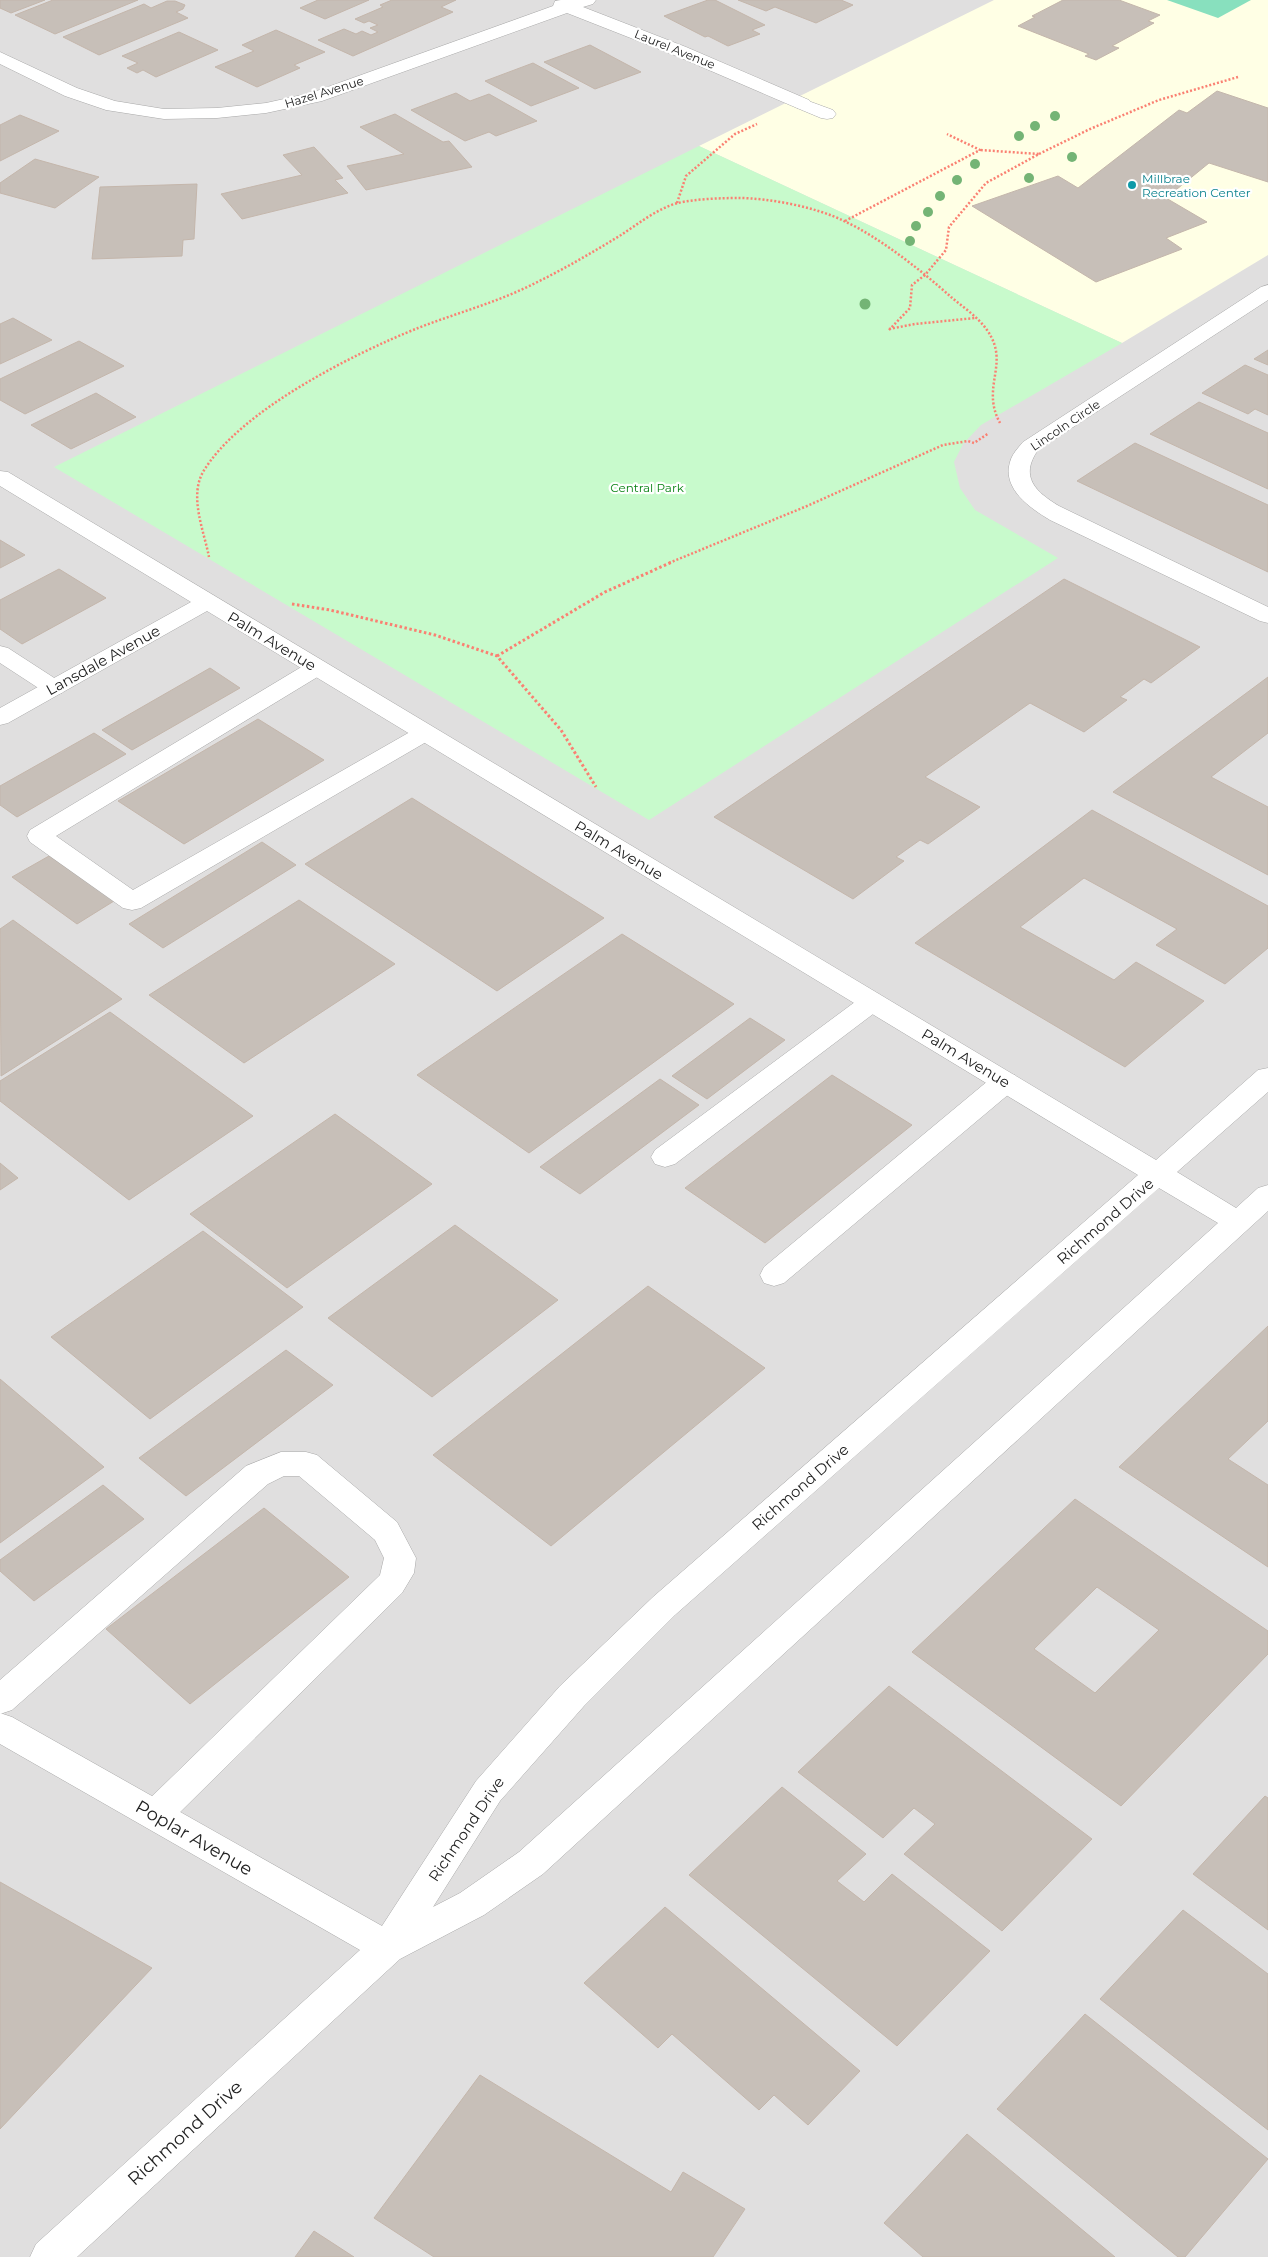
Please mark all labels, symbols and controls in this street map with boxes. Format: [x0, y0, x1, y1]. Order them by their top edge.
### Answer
street label: Laurel Avenue [632, 26, 718, 72]
street label: Hazel Avenue [283, 73, 365, 111]
place label: Millbrae Recreation Center [1142, 171, 1251, 200]
marker: Millbrae Recreation Center [1126, 179, 1138, 191]
street label: Lincoln Circle [1027, 396, 1103, 454]
park label: Central Park [610, 480, 685, 495]
street label: Palm Avenue [224, 607, 320, 675]
street label: Lansdale Avenue [43, 621, 163, 699]
street label: Palm Avenue [571, 816, 667, 884]
street label: Palm Avenue [918, 1024, 1014, 1092]
street label: Richmond Drive [1053, 1174, 1157, 1268]
street label: Richmond Drive [748, 1440, 852, 1534]
street label: Richmond Drive [424, 1773, 508, 1885]
street label: Poplar Avenue [132, 1796, 257, 1880]
street label: Richmond Drive [123, 2076, 247, 2190]

